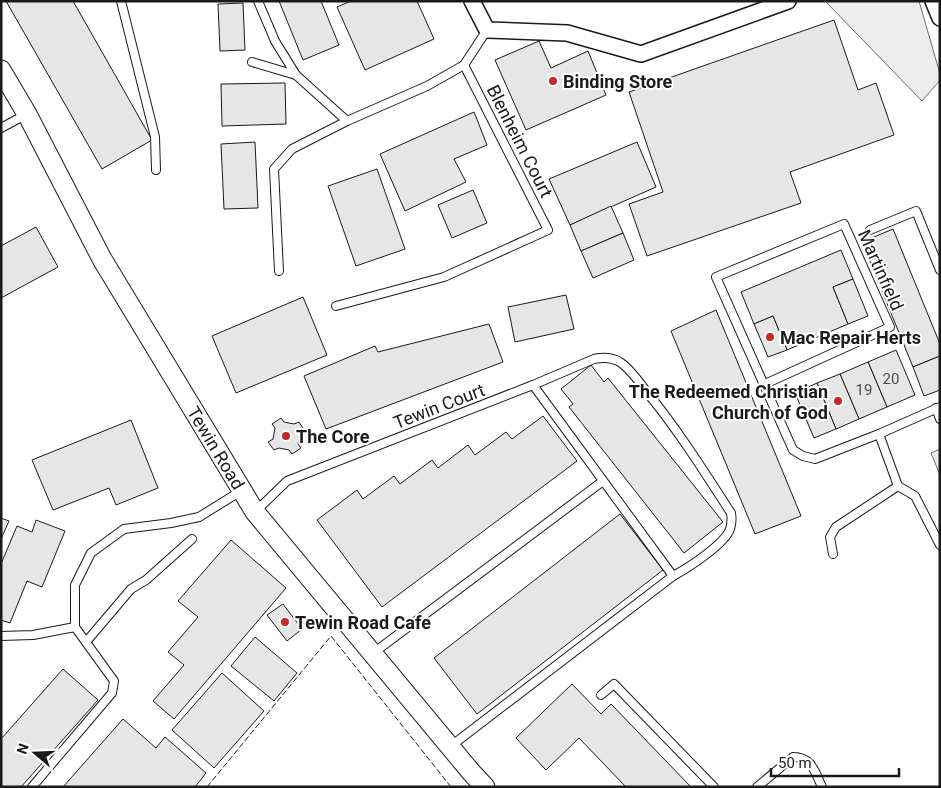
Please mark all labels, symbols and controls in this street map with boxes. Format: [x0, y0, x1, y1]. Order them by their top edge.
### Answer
place label: Binding Store [563, 71, 673, 92]
marker: Binding Store [547, 75, 559, 87]
street label: Blenheim Court [483, 81, 557, 201]
street label: Martinfield [854, 226, 908, 314]
place label: Mac Repair Herts [780, 327, 921, 348]
marker: Mac Repair Herts [764, 331, 776, 343]
house number: 20 [883, 370, 899, 388]
street label: Tewin Court [390, 379, 488, 433]
place label: The Redeemed Christian Church of God [629, 381, 828, 423]
house number: 19 [856, 381, 872, 399]
marker: The Redeemed Christian Church of God [832, 395, 844, 407]
street label: Tewin Road [183, 403, 249, 493]
place label: The Core [296, 426, 370, 447]
marker: The Core [280, 430, 292, 442]
place label: Tewin Road Cafe [295, 612, 431, 633]
marker: Tewin Road Cafe [279, 616, 291, 628]
north arrow [10, 728, 60, 778]
text: N [14, 741, 32, 756]
scale bar [771, 746, 898, 778]
text: 50 m [778, 754, 812, 772]

